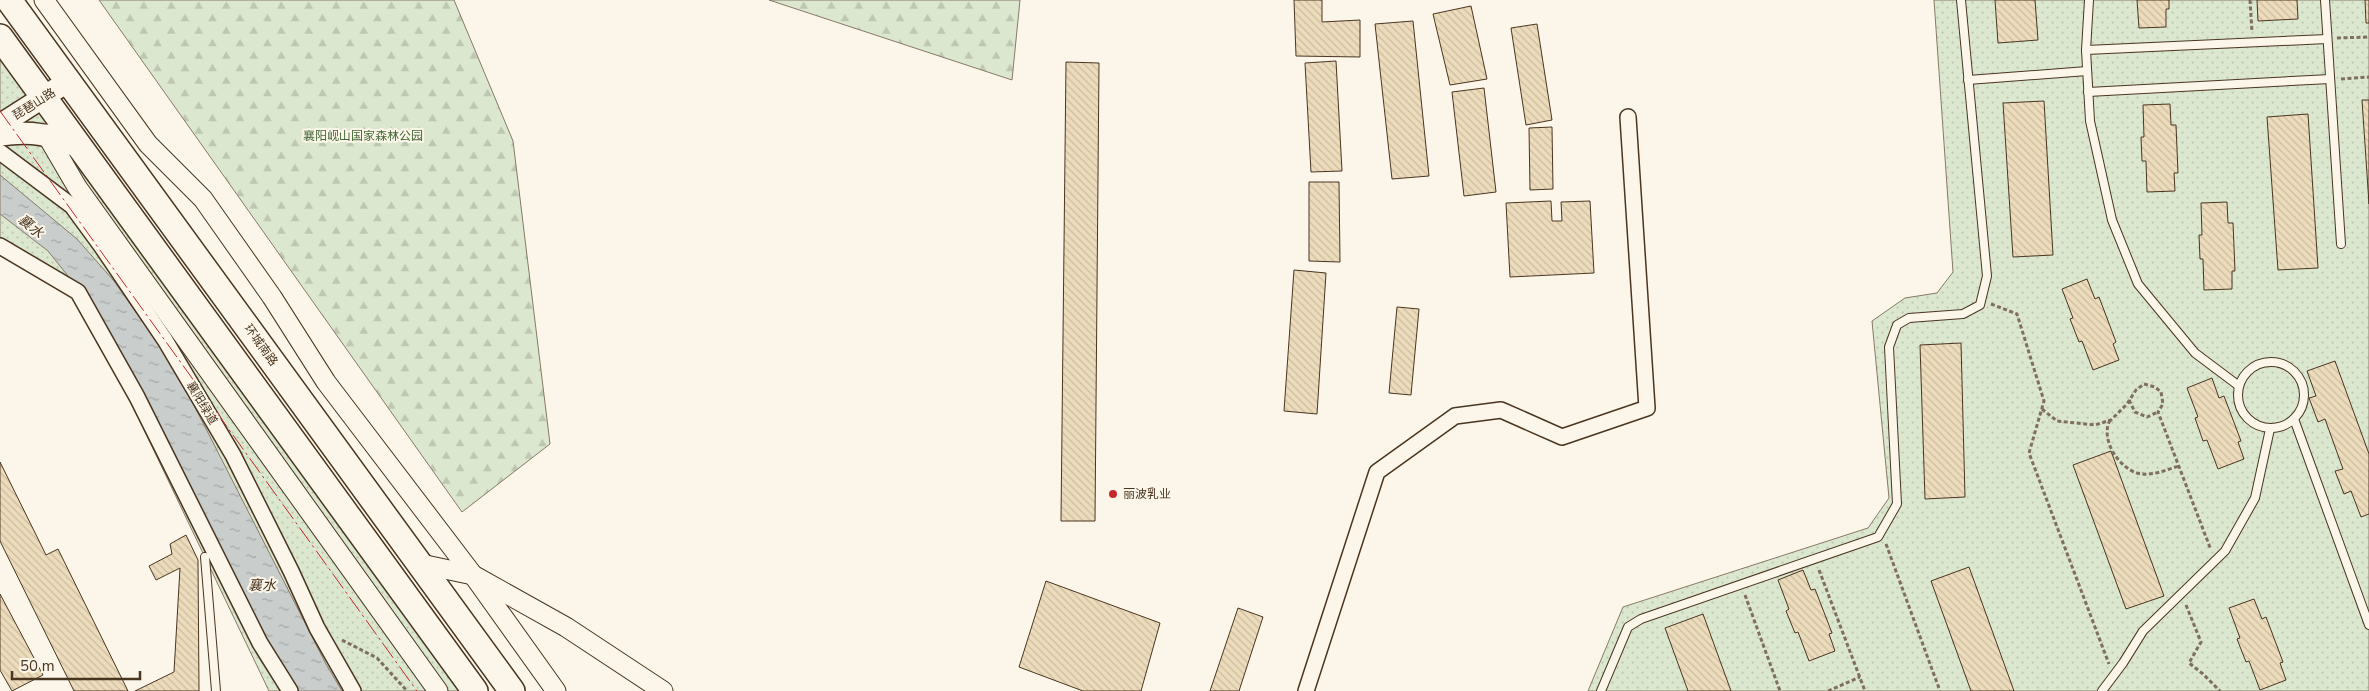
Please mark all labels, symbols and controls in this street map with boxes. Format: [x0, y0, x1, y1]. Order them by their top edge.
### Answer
street label: 琵琶山路 [9, 84, 59, 124]
park label: 襄阳岘山国家森林公园 [303, 128, 423, 144]
water label: 襄水 [14, 210, 48, 243]
street label: 环城南路 [240, 321, 282, 369]
street label: 襄阳绿道 [183, 378, 221, 428]
place label: 丽波乳业 [1123, 486, 1171, 502]
marker: 丽波乳业 [1107, 488, 1119, 500]
water label: 襄水 [248, 576, 277, 595]
scale bar [12, 648, 140, 680]
text: 50 m [20, 656, 55, 676]

